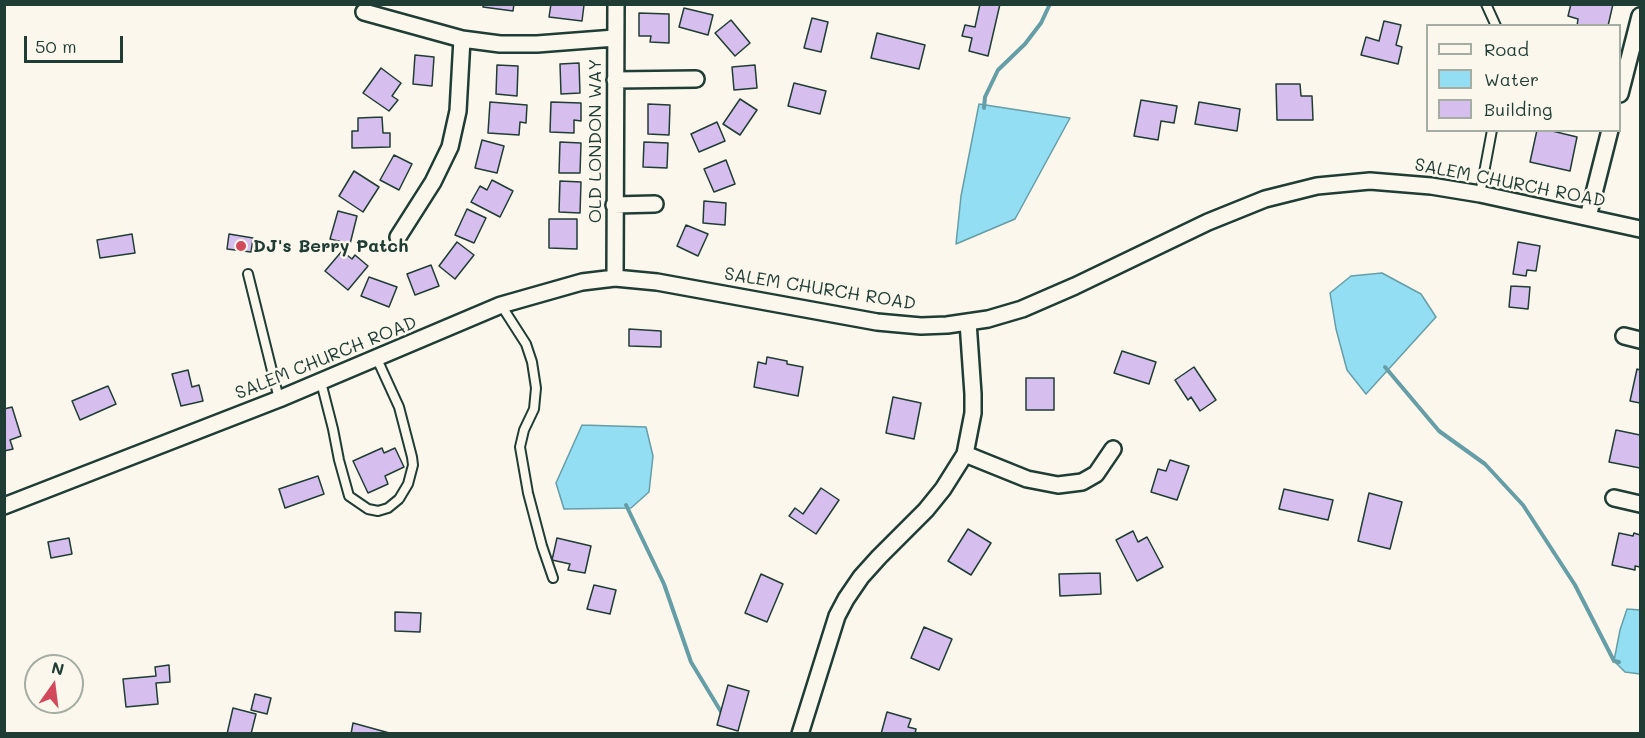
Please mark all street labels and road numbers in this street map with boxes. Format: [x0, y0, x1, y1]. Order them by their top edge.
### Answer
street label: OLD LONDON WAY [584, 59, 606, 223]
street label: SALEM CHURCH ROAD [1413, 154, 1607, 212]
street label: SALEM CHURCH ROAD [723, 263, 917, 315]
street label: SALEM CHURCH ROAD [232, 312, 420, 404]

